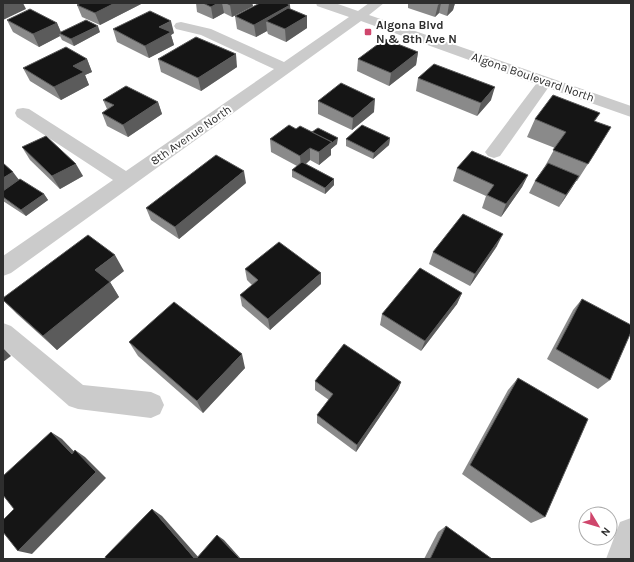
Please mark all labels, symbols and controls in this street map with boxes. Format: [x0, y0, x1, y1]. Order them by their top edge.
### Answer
place label: Algona Blvd N & 8th Ave N [376, 18, 457, 46]
marker: Algona Blvd N & 8th Ave N [363, 27, 373, 37]
street label: Algona Boulevard North [470, 49, 596, 105]
street label: 8th Avenue North [148, 102, 234, 168]
north arrow [578, 506, 618, 546]
text: N [598, 525, 613, 539]

